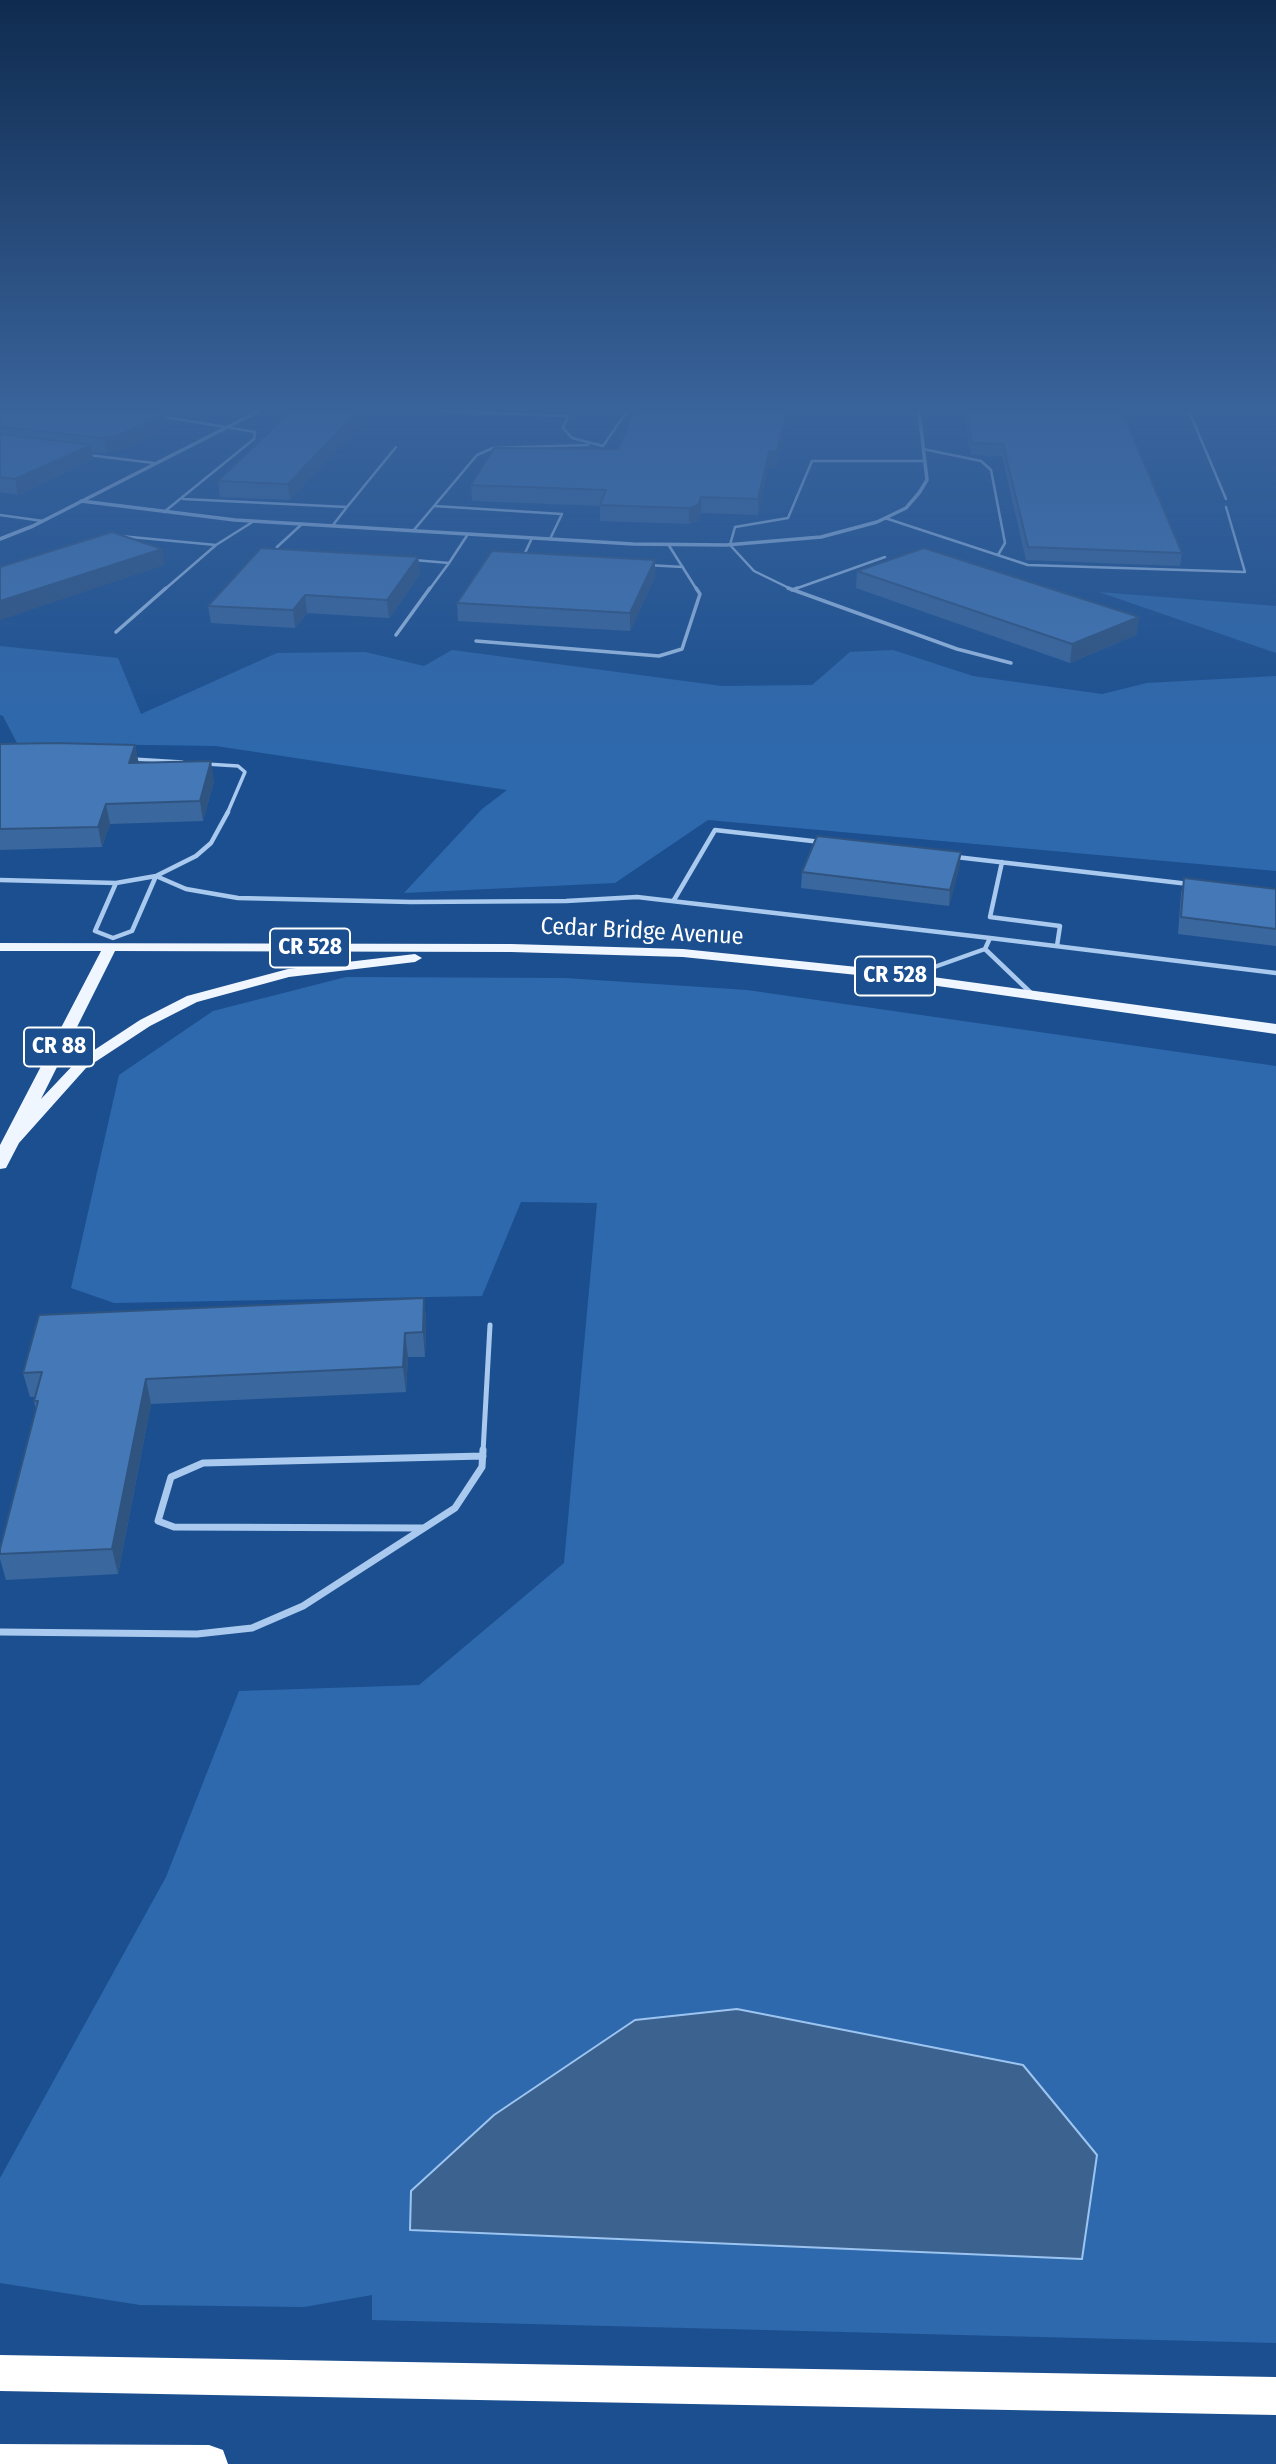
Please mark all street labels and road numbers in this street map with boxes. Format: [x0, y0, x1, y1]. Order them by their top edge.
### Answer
street label: Cedar Bridge Avenue [540, 912, 744, 952]
road number: CR 528 [270, 928, 350, 967]
road number: CR 528 [855, 956, 935, 995]
road number: CR 88 [24, 1028, 94, 1066]

